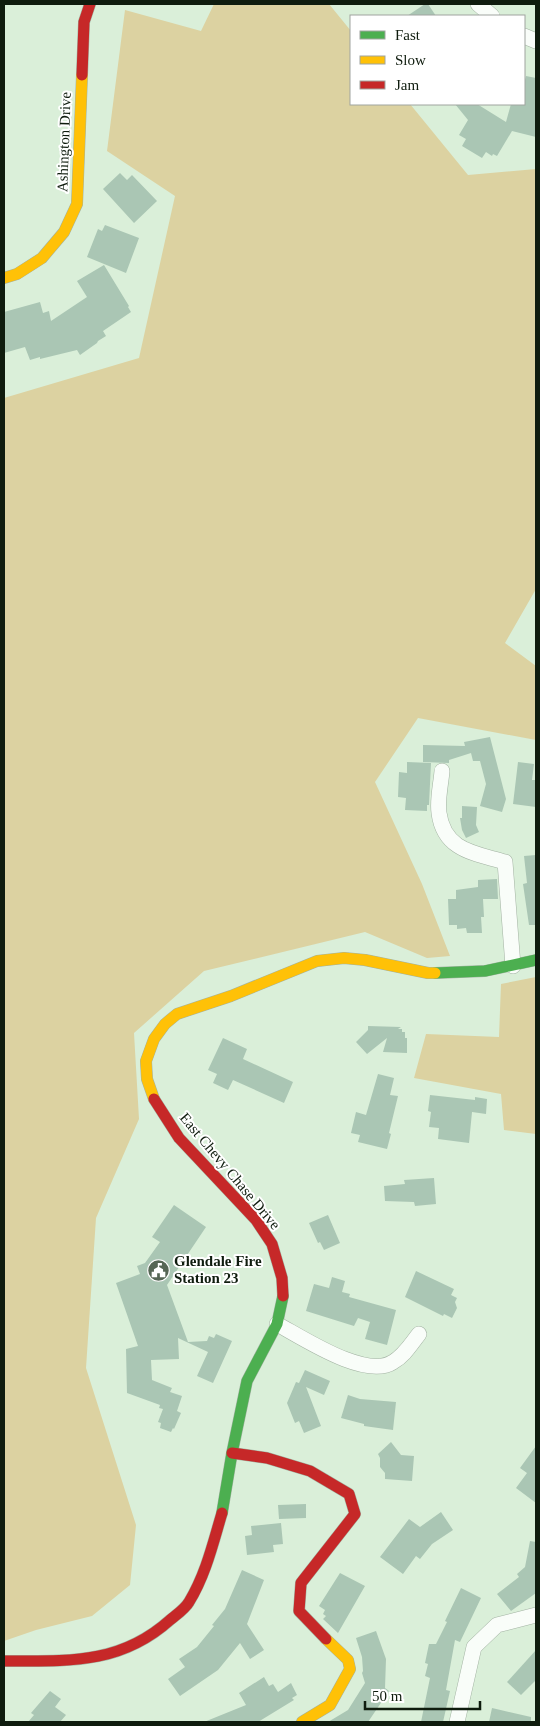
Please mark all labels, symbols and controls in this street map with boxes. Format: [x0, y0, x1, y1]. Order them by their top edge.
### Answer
legend [350, 15, 525, 105]
text: Fast [395, 27, 421, 43]
text: Slow [395, 52, 426, 68]
text: Jam [395, 77, 419, 93]
street label: Ashington Drive [54, 91, 74, 192]
street label: East Chevy Chase Drive [177, 1110, 284, 1233]
place label: Glendale Fire Station 23 [174, 1253, 262, 1286]
public building icon: Glendale Fire Station 23 [146, 1258, 170, 1282]
scale bar [365, 1678, 480, 1710]
text: 50 m [372, 1688, 403, 1704]

